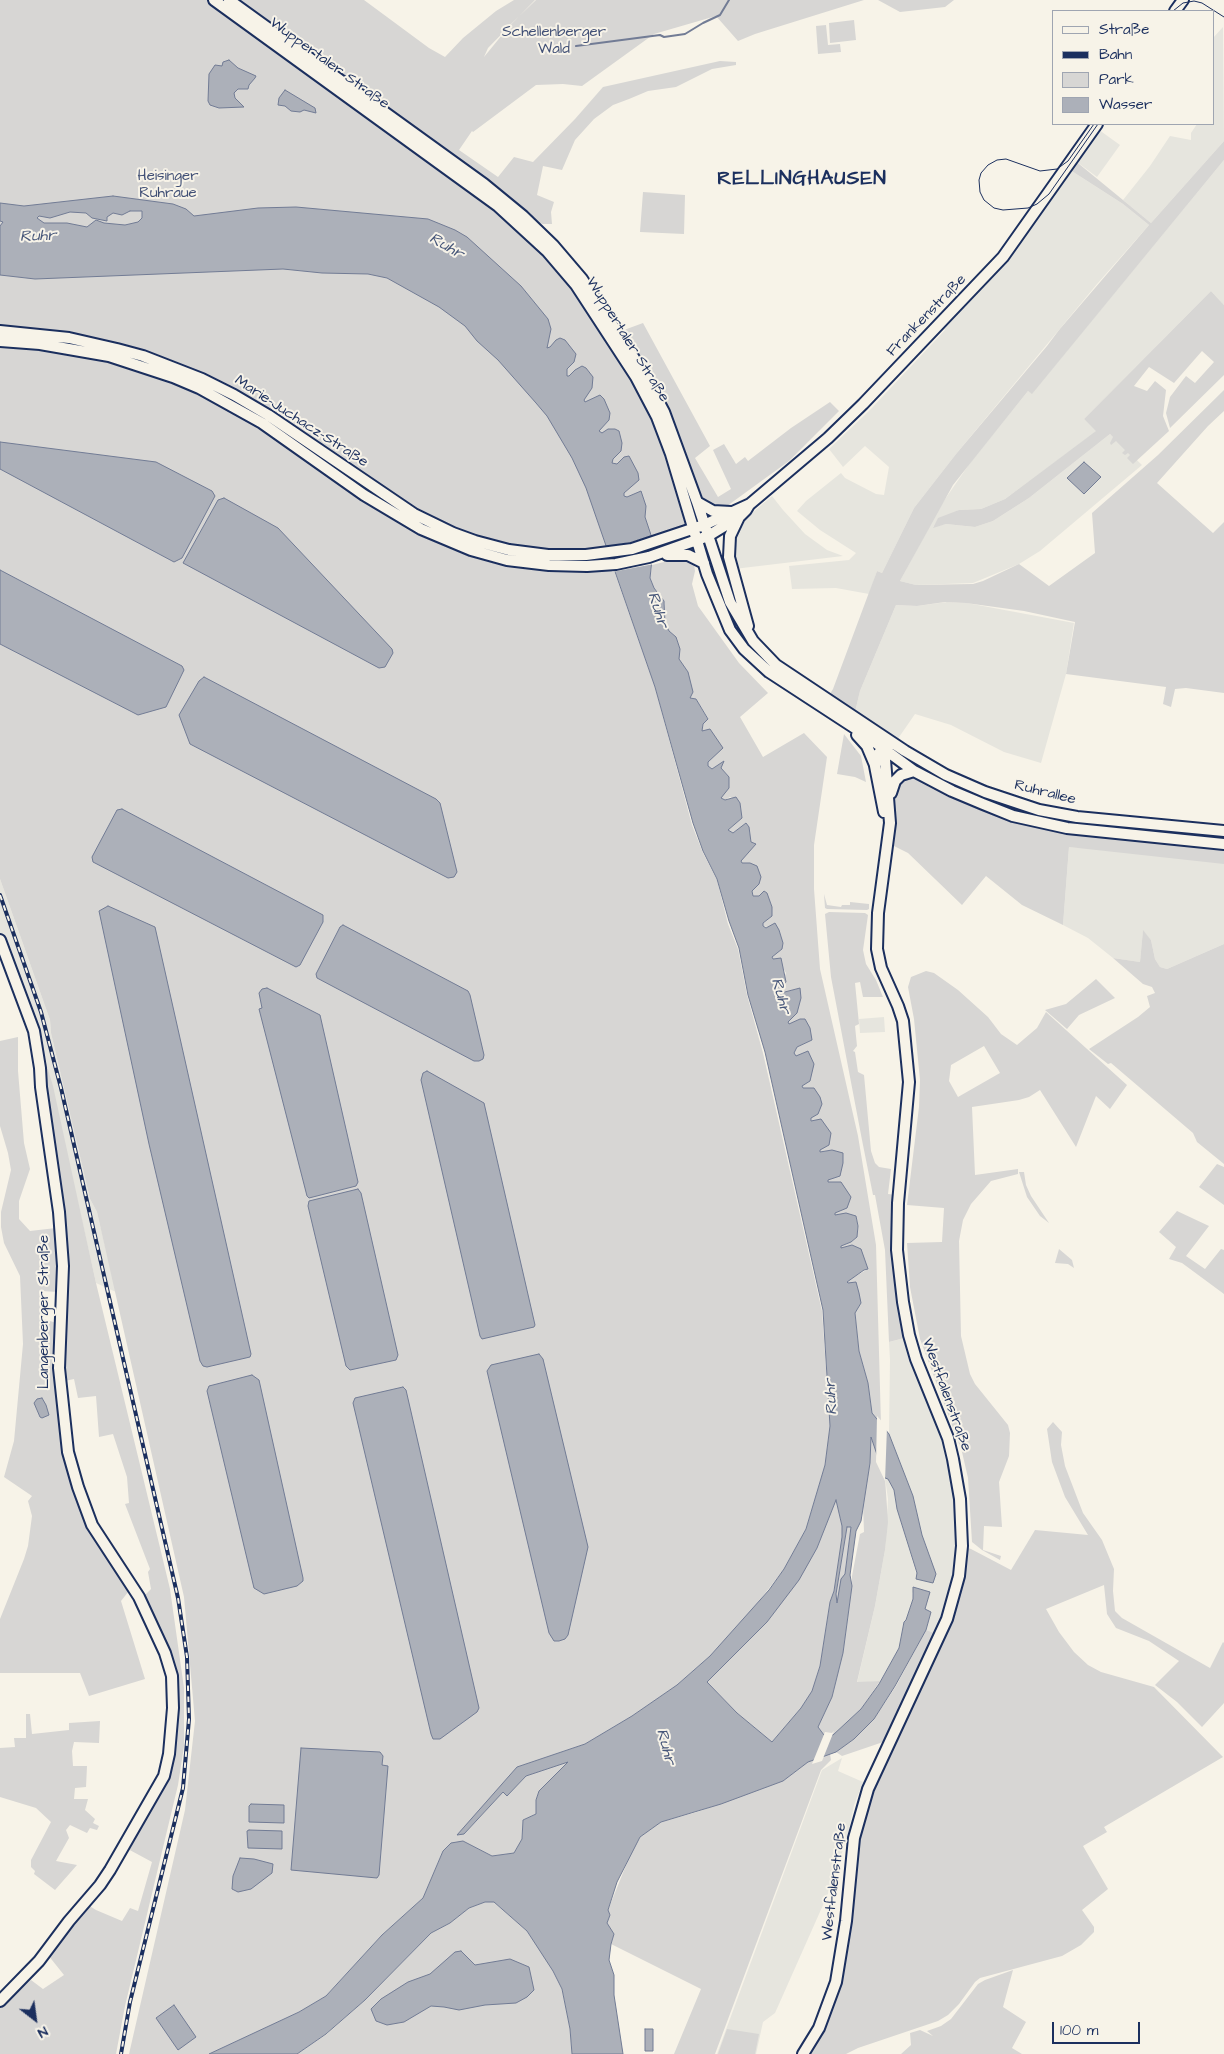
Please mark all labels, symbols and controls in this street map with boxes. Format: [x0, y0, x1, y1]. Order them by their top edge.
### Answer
legend [1052, 10, 1214, 125]
street label: Wuppertaler Straße [266, 14, 392, 114]
text: Straße [1099, 19, 1149, 40]
park label: Schellenberger Wald [502, 24, 606, 59]
text: Bahn [1099, 44, 1132, 65]
text: Park [1099, 69, 1134, 90]
text: Wasser [1099, 94, 1152, 115]
park label: Heisinger Ruhraue [138, 168, 198, 203]
district label: RELLINGHAUSEN [716, 168, 888, 192]
water label: Ruhr [20, 227, 56, 247]
water label: Ruhr [425, 230, 467, 264]
street label: Frankenstraße [883, 271, 971, 361]
street label: Wuppertaler Straße [581, 274, 673, 406]
street label: Marie-Juchacz-Straße [231, 372, 371, 472]
water label: Ruhr [642, 590, 672, 630]
street label: Ruhrallee [1012, 777, 1078, 809]
water label: Ruhr [766, 976, 794, 1016]
street label: Langenberger Straße [36, 1235, 54, 1389]
street label: Westfalenstraße [917, 1336, 975, 1454]
water label: Ruhr [821, 1378, 843, 1416]
water label: Ruhr [651, 1727, 679, 1767]
street label: Westfalenstraße [819, 1822, 851, 1942]
north arrow [10, 1994, 60, 2044]
scale bar [1054, 2012, 1142, 2044]
text: 100 m [1060, 2020, 1099, 2041]
text: N [34, 2021, 51, 2043]

